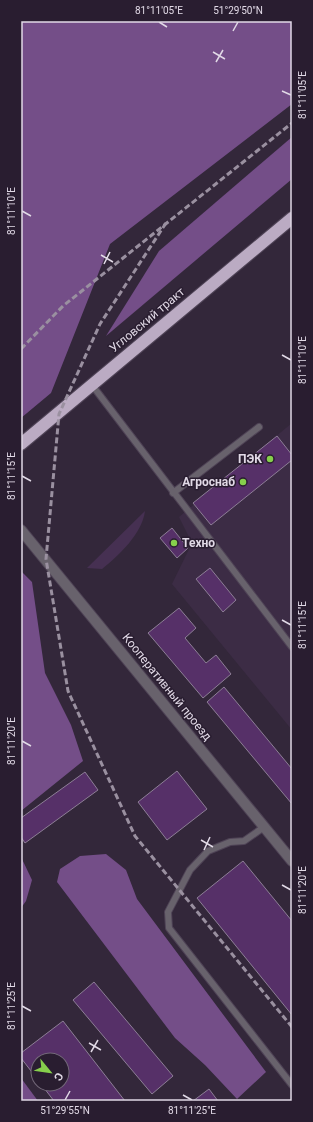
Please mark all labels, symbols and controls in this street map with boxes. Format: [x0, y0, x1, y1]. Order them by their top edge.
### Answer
text: 81°11'05"E [135, 5, 183, 16]
text: 51°29'50"N [213, 5, 263, 16]
text: 81°11'05"E [297, 71, 308, 119]
text: 81°11'10"E [6, 187, 17, 235]
street label: Угловский тракт [107, 285, 187, 355]
text: 81°11'10"E [297, 336, 308, 384]
text: 81°11'15"E [6, 452, 17, 500]
place label: ПЭК [238, 452, 262, 466]
marker: ПЭК [265, 454, 275, 464]
place label: Агроснаб [182, 475, 235, 489]
marker: Агроснаб [238, 477, 248, 487]
place label: Техно [182, 536, 215, 550]
marker: Техно [169, 538, 179, 548]
text: 81°11'15"E [297, 601, 308, 649]
street label: Кооперативный проезд [120, 631, 214, 743]
text: 81°11'20"E [6, 717, 17, 765]
text: 81°11'20"E [297, 866, 308, 914]
text: 81°11'25"E [6, 982, 17, 1030]
north arrow [30, 1052, 70, 1092]
text: С [51, 1070, 66, 1083]
text: 51°29'55"N [40, 1105, 90, 1116]
text: 81°11'25"E [168, 1105, 216, 1116]

